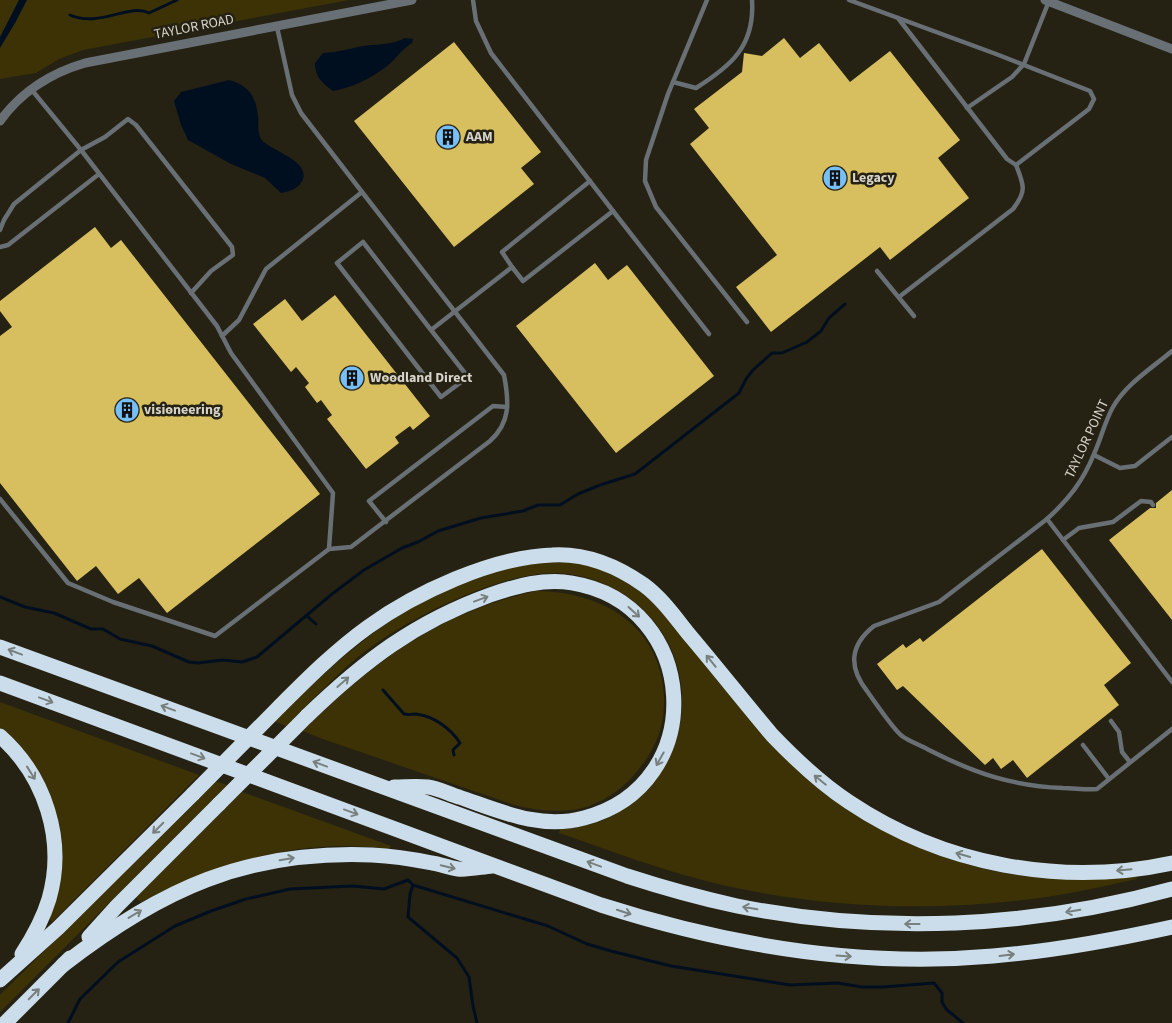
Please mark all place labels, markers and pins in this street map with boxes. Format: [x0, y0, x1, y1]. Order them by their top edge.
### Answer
building icon: AAM [435, 124, 461, 150]
place label: AAM [465, 127, 493, 147]
building icon: Legacy [822, 165, 848, 191]
place label: Legacy [852, 168, 895, 188]
building icon: Woodland Direct [339, 365, 365, 391]
place label: Woodland Direct [370, 368, 473, 388]
building icon: visioneering [114, 397, 140, 423]
place label: visioneering [144, 400, 221, 420]

